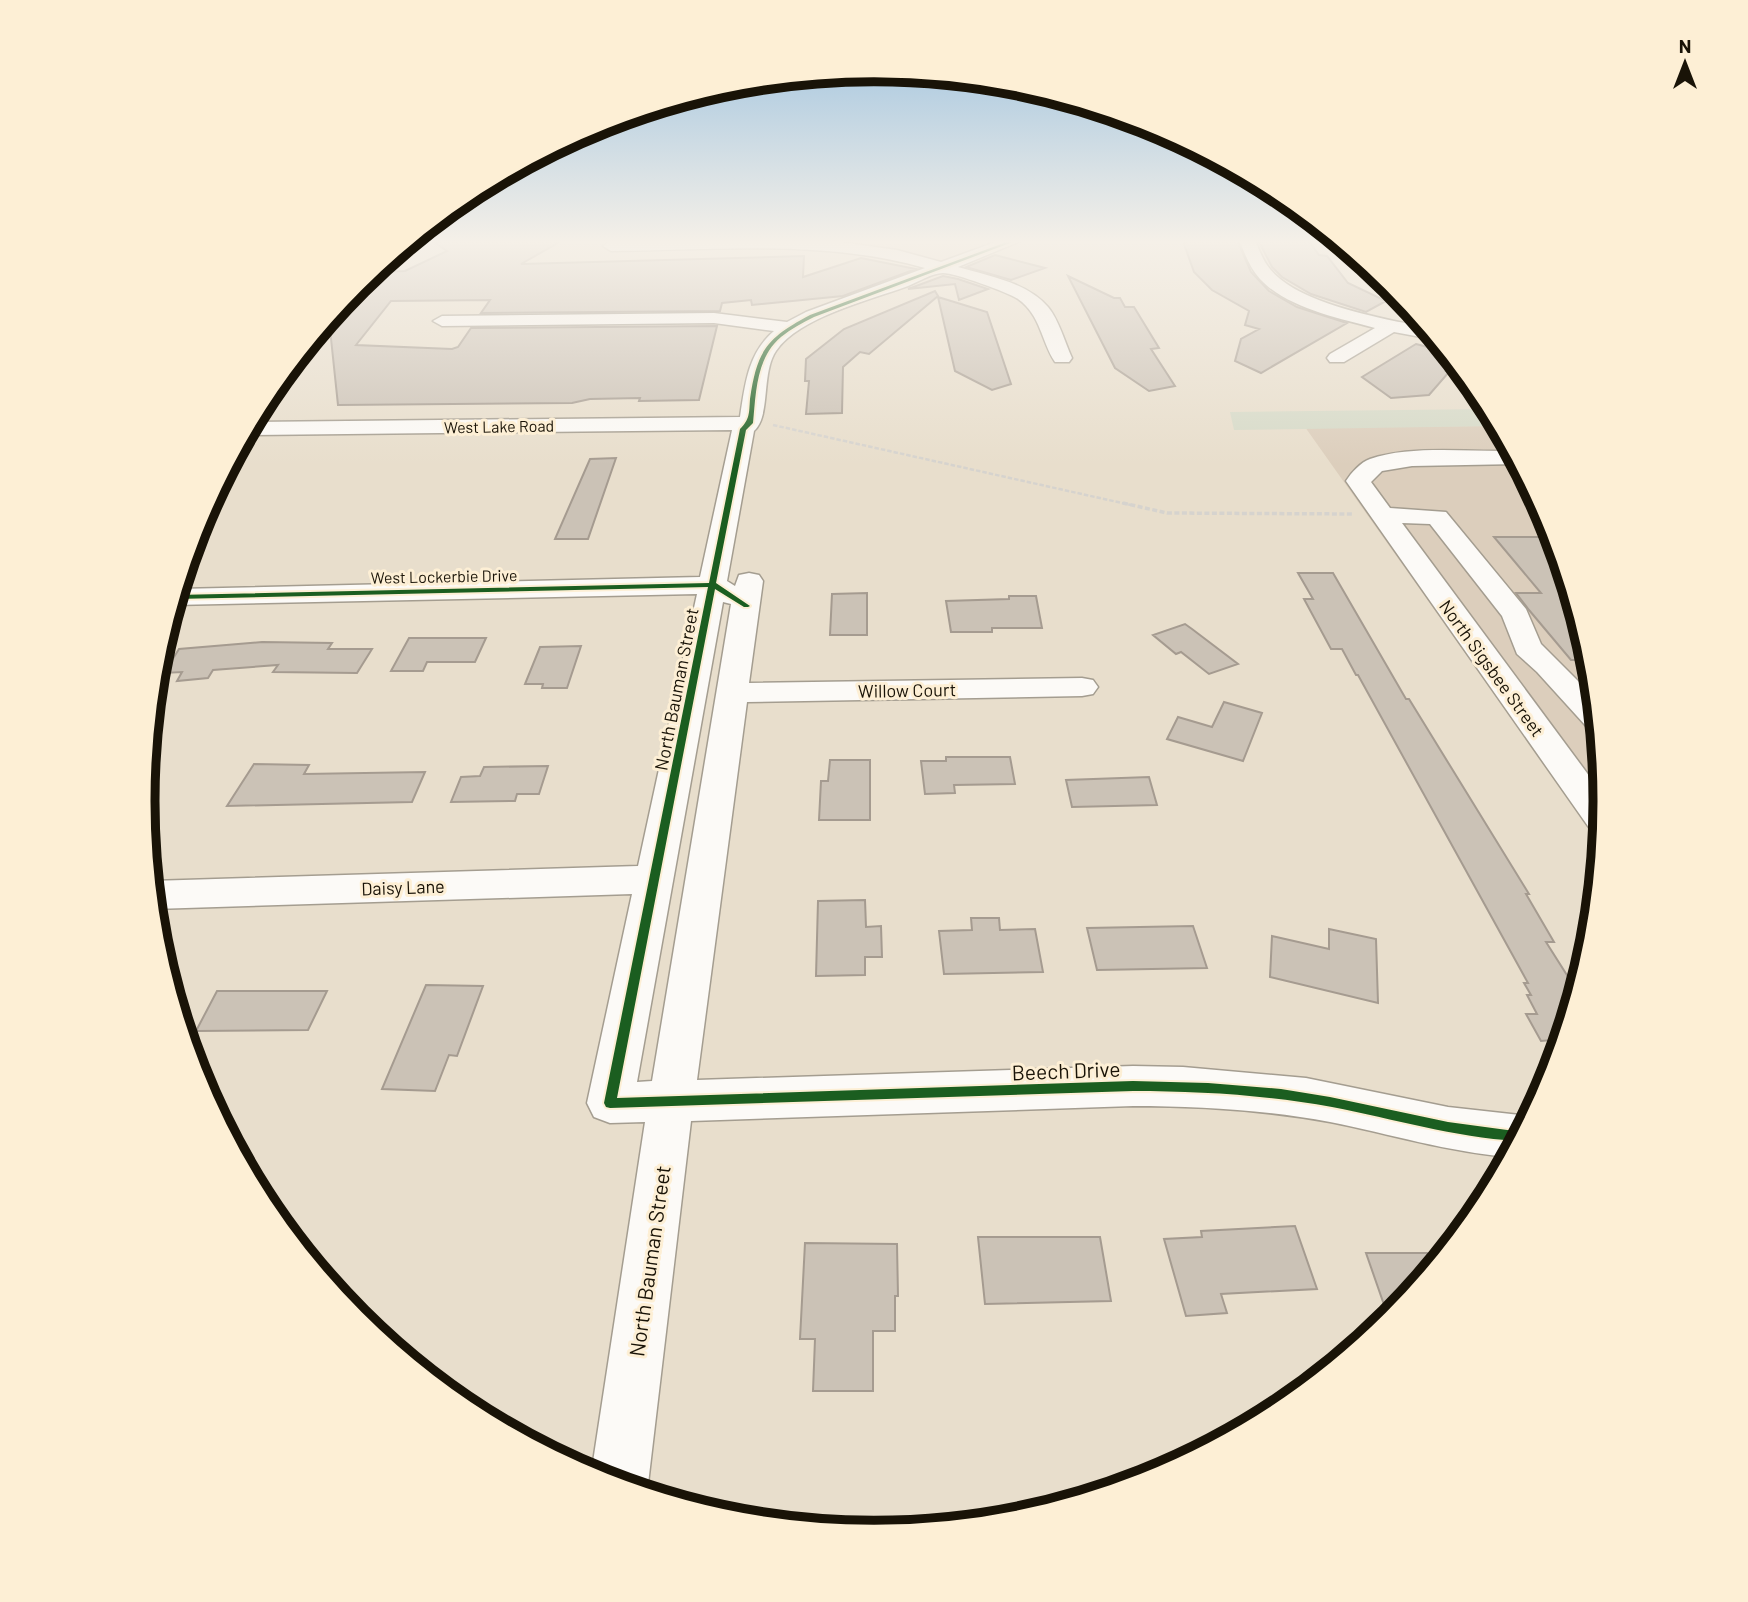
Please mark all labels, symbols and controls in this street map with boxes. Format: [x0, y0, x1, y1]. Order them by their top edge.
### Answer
north arrow [1650, 28, 1720, 98]
text: N [1679, 34, 1691, 57]
street label: West Lake Road [444, 416, 554, 436]
street label: West Lockerbie Drive [370, 565, 518, 587]
street label: North Sigsbee Street [1435, 595, 1549, 741]
street label: North Bauman Street [649, 606, 703, 772]
street label: Willow Court [858, 678, 956, 702]
street label: Daisy Lane [361, 875, 445, 899]
street label: Beech Drive [1011, 1056, 1121, 1084]
street label: North Bauman Street [623, 1164, 675, 1358]

